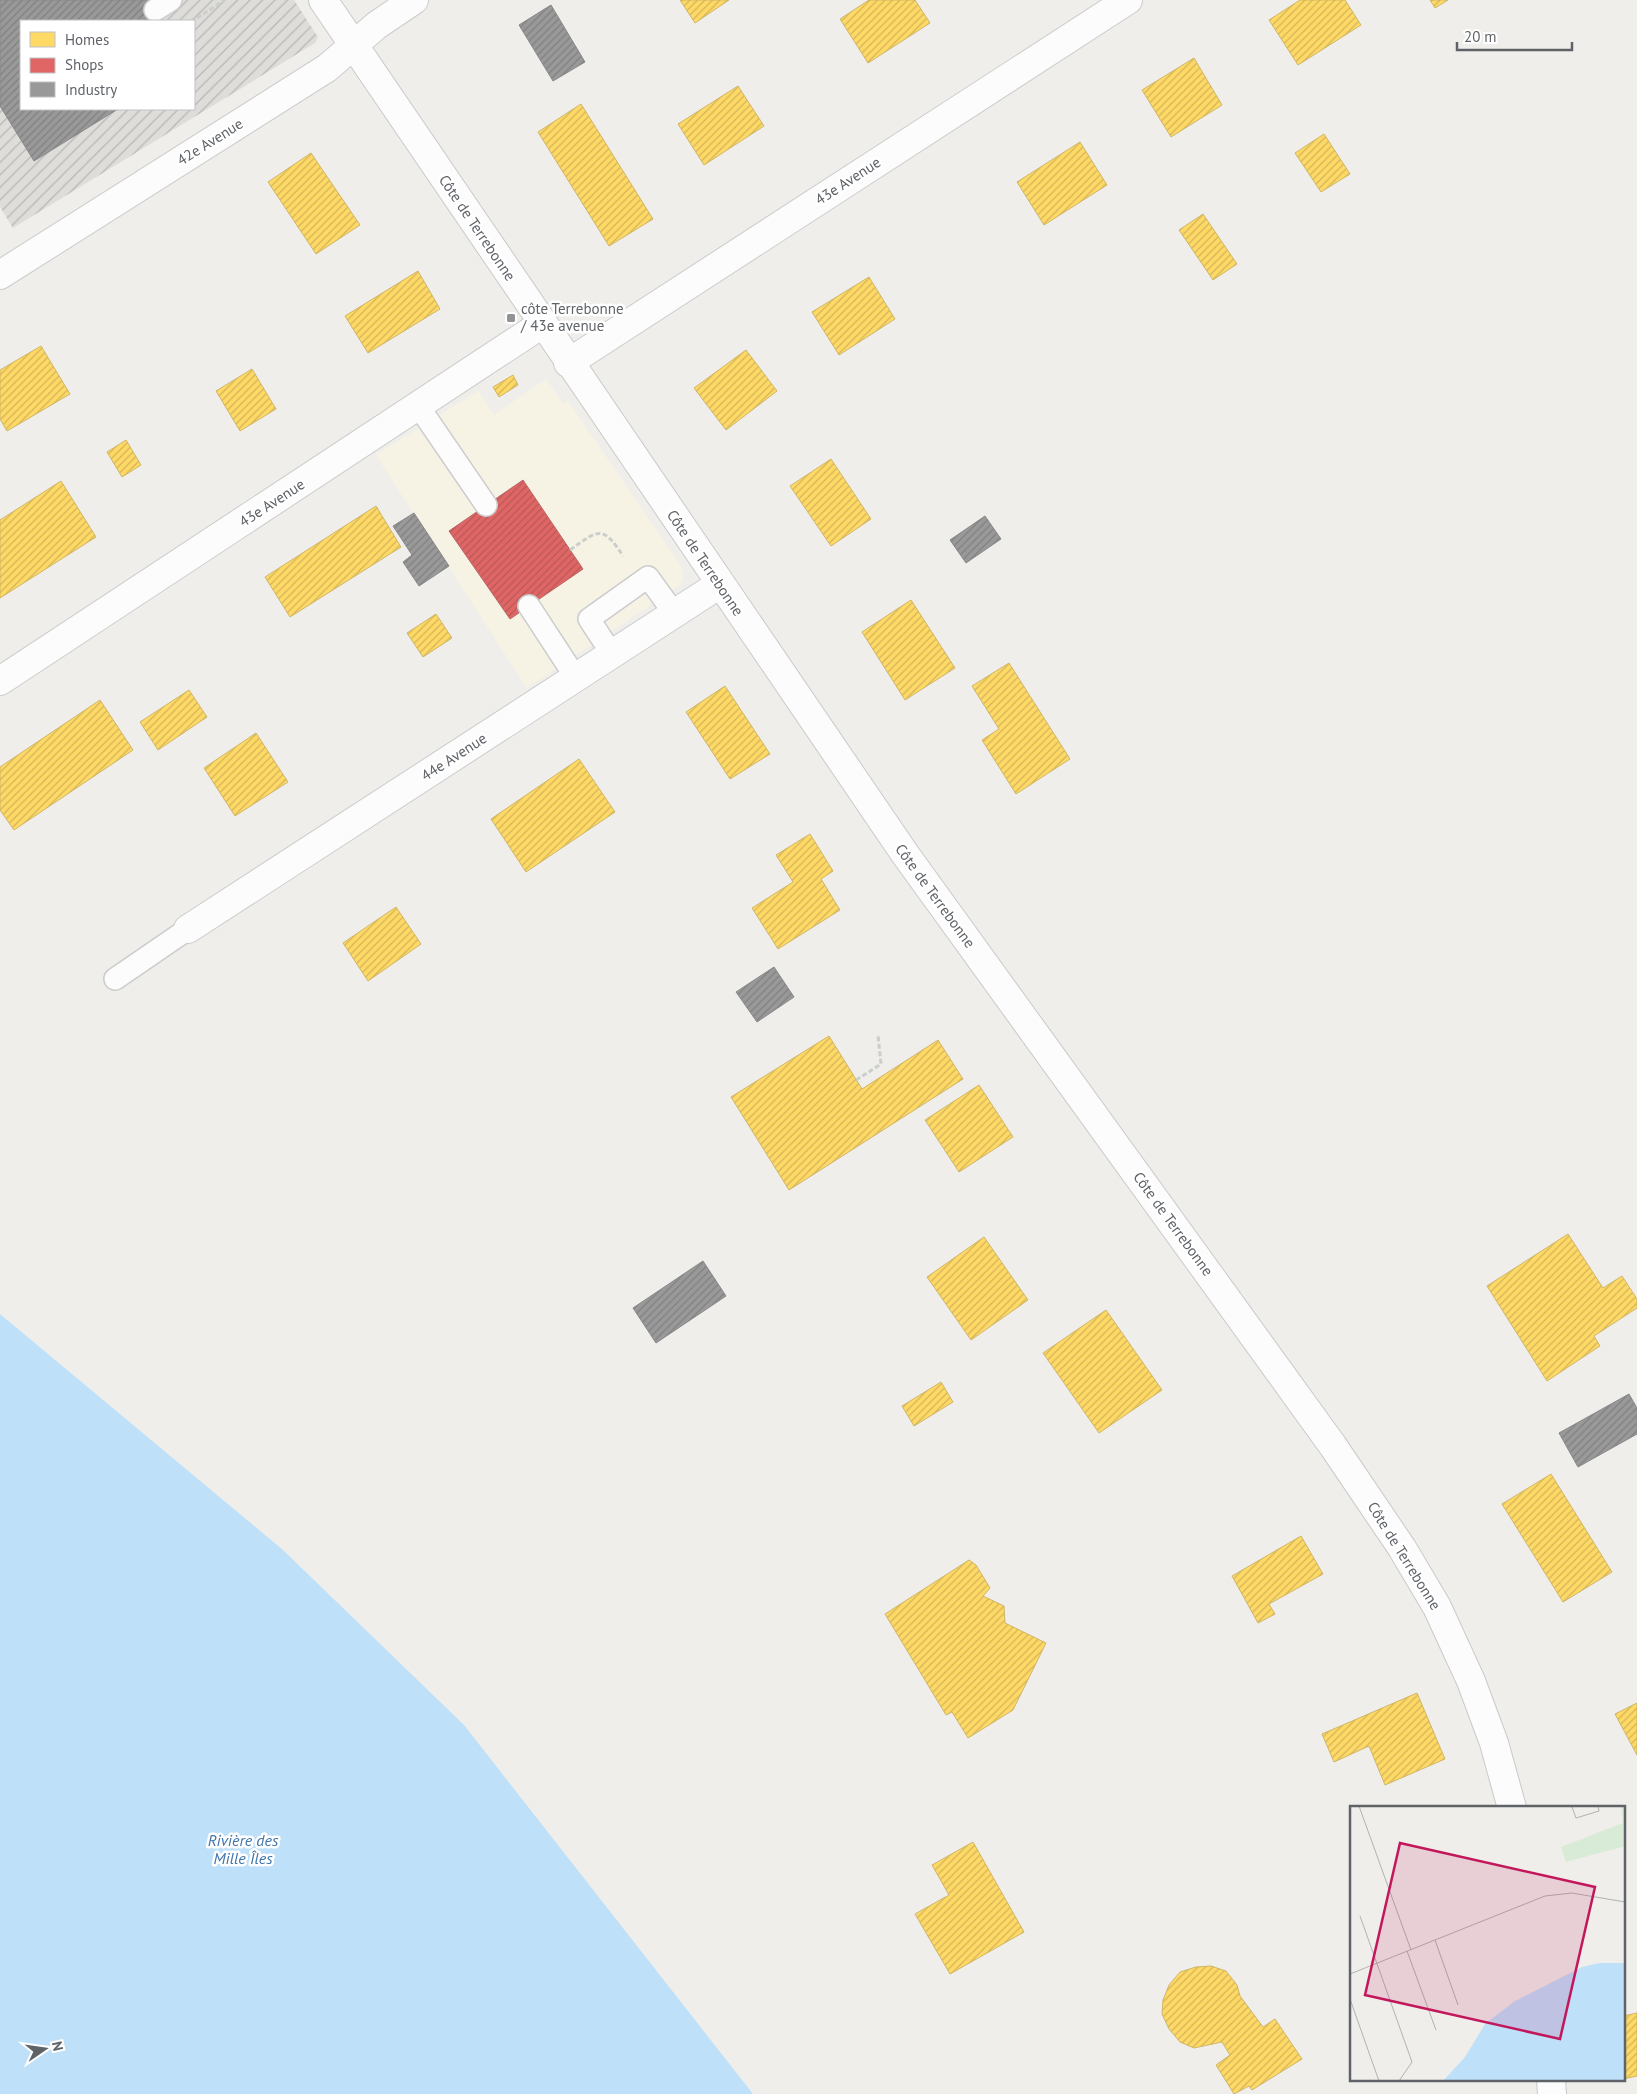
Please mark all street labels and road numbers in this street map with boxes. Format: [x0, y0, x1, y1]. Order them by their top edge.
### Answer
street label: 42e Avenue [173, 114, 246, 169]
street label: 43e Avenue [811, 152, 884, 209]
street label: Côte de Terrebonne [435, 171, 520, 284]
street label: 43e Avenue [235, 474, 308, 531]
street label: Côte de Terrebonne [663, 506, 748, 619]
street label: 44e Avenue [417, 728, 490, 785]
street label: Côte de Terrebonne [891, 840, 979, 951]
street label: Côte de Terrebonne [1129, 1168, 1217, 1279]
street label: Côte de Terrebonne [1364, 1498, 1445, 1613]

